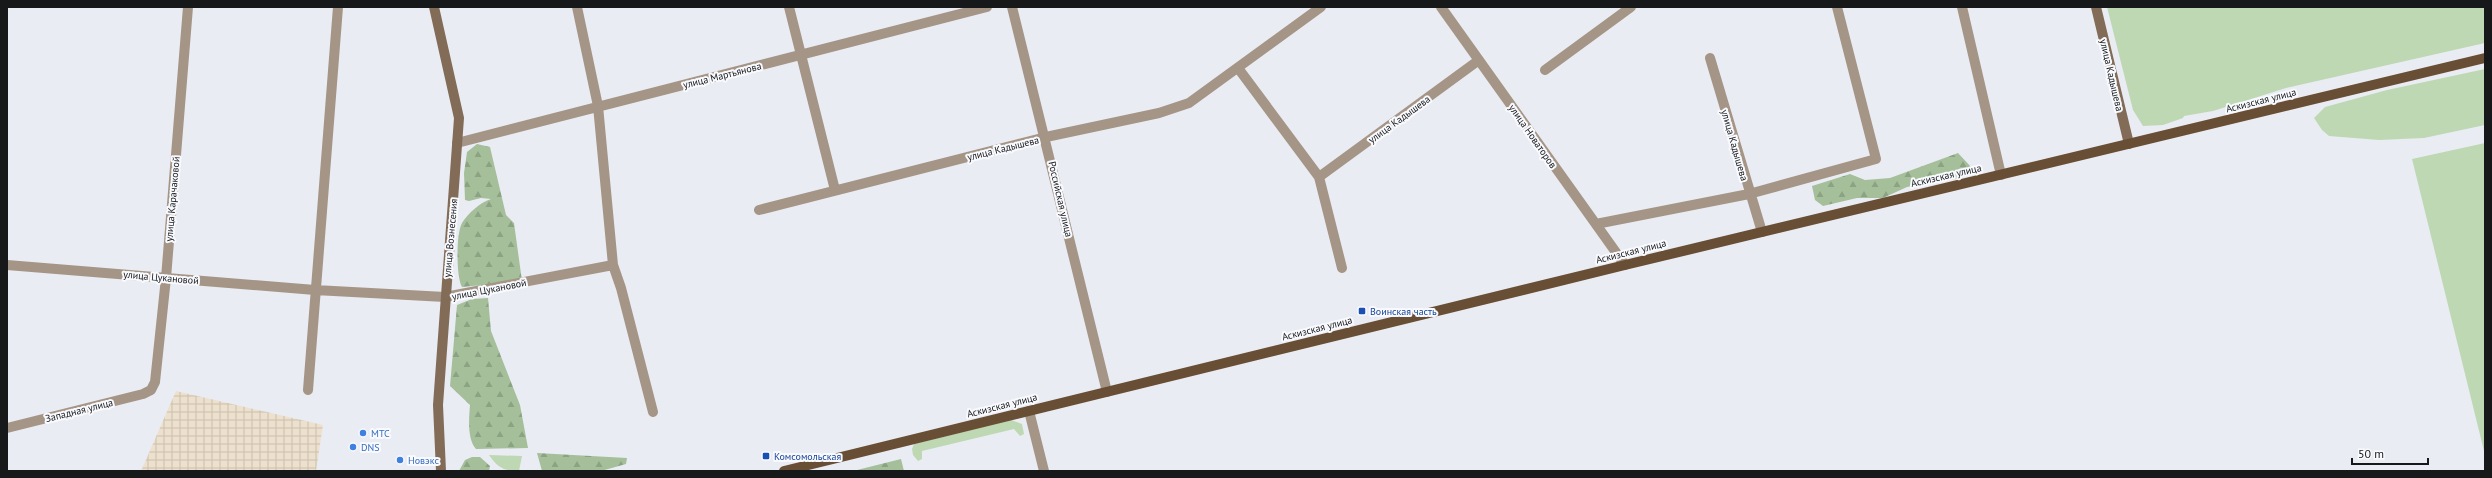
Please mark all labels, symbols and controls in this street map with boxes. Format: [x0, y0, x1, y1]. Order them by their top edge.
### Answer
street label: улица Кадышева [2097, 38, 2126, 112]
street label: улица Мартьянова [682, 59, 763, 92]
street label: Аскизская улица [2225, 85, 2298, 116]
street label: улица Кадышева [1366, 93, 1433, 146]
street label: улица Новаторов [1506, 102, 1559, 171]
street label: улица Кадышева [1718, 108, 1751, 182]
street label: улица Кадышева [966, 133, 1040, 164]
street label: улица Карачаковой [162, 156, 183, 242]
street label: Российская улица [1045, 160, 1076, 238]
street label: Аскизская улица [1910, 161, 1983, 190]
street label: улица Вознесения [441, 198, 460, 278]
street label: Аскизская улица [1595, 236, 1668, 267]
street label: улица Цукановой [123, 268, 199, 287]
street label: улица Цукановой [451, 276, 527, 303]
place label: Воинская часть [1370, 305, 1437, 318]
marker: Воинская часть [1357, 306, 1367, 316]
street label: Аскизская улица [1281, 313, 1354, 344]
street label: Аскизская улица [966, 390, 1039, 421]
street label: Западная улица [44, 396, 114, 425]
place label: МТС [371, 427, 390, 440]
marker: МТС [358, 428, 368, 438]
scale bar [2352, 440, 2428, 466]
place label: DNS [361, 441, 380, 454]
marker: DNS [348, 442, 358, 452]
text: 50 m [2358, 446, 2384, 461]
place label: Комсомольская [774, 450, 841, 463]
marker: Комсомольская [761, 451, 771, 461]
place label: Новэкс [408, 454, 439, 467]
marker: Новэкс [395, 455, 405, 465]

